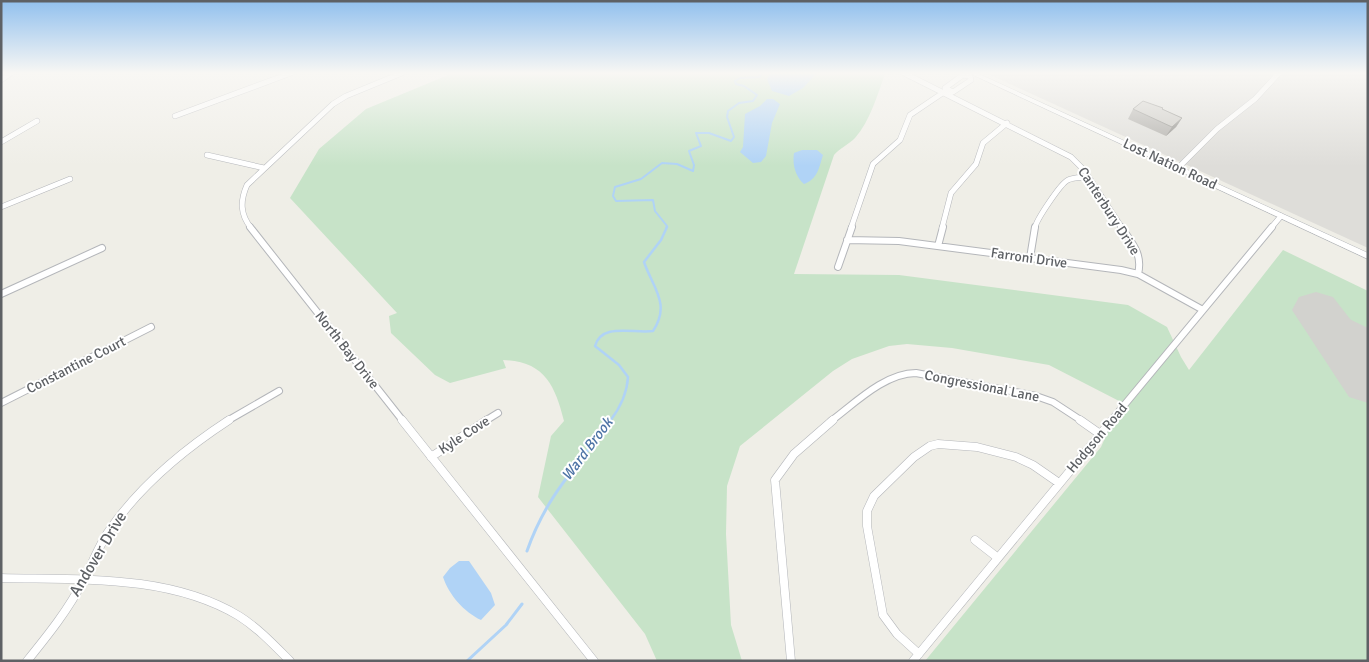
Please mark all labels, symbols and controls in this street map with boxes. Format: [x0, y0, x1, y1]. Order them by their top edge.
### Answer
street label: Lost Nation Road [1120, 135, 1220, 193]
street label: Canterbury Drive [1074, 164, 1144, 258]
street label: Farroni Drive [990, 244, 1068, 272]
street label: North Bay Drive [311, 308, 383, 392]
street label: Constantine Court [23, 333, 129, 397]
street label: Congressional Lane [923, 367, 1041, 405]
street label: Hodgson Road [1063, 400, 1131, 476]
street label: Kyle Cove [435, 412, 493, 458]
water label: Ward Brook [558, 413, 617, 484]
street label: Andover Drive [65, 508, 131, 600]

